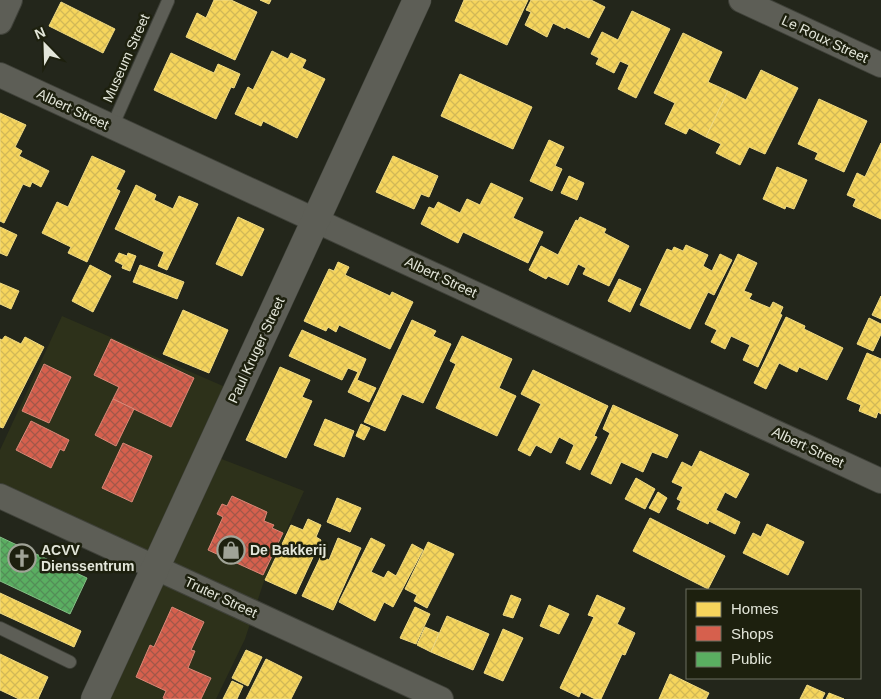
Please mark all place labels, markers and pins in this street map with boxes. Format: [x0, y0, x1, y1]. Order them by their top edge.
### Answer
shop icon: De Bakkerij [216, 535, 246, 565]
place label: ACVV Dienssentrum [41, 542, 134, 574]
place label: De Bakkerij [250, 542, 326, 558]
church icon: ACVV Dienssentrum [7, 543, 37, 573]

